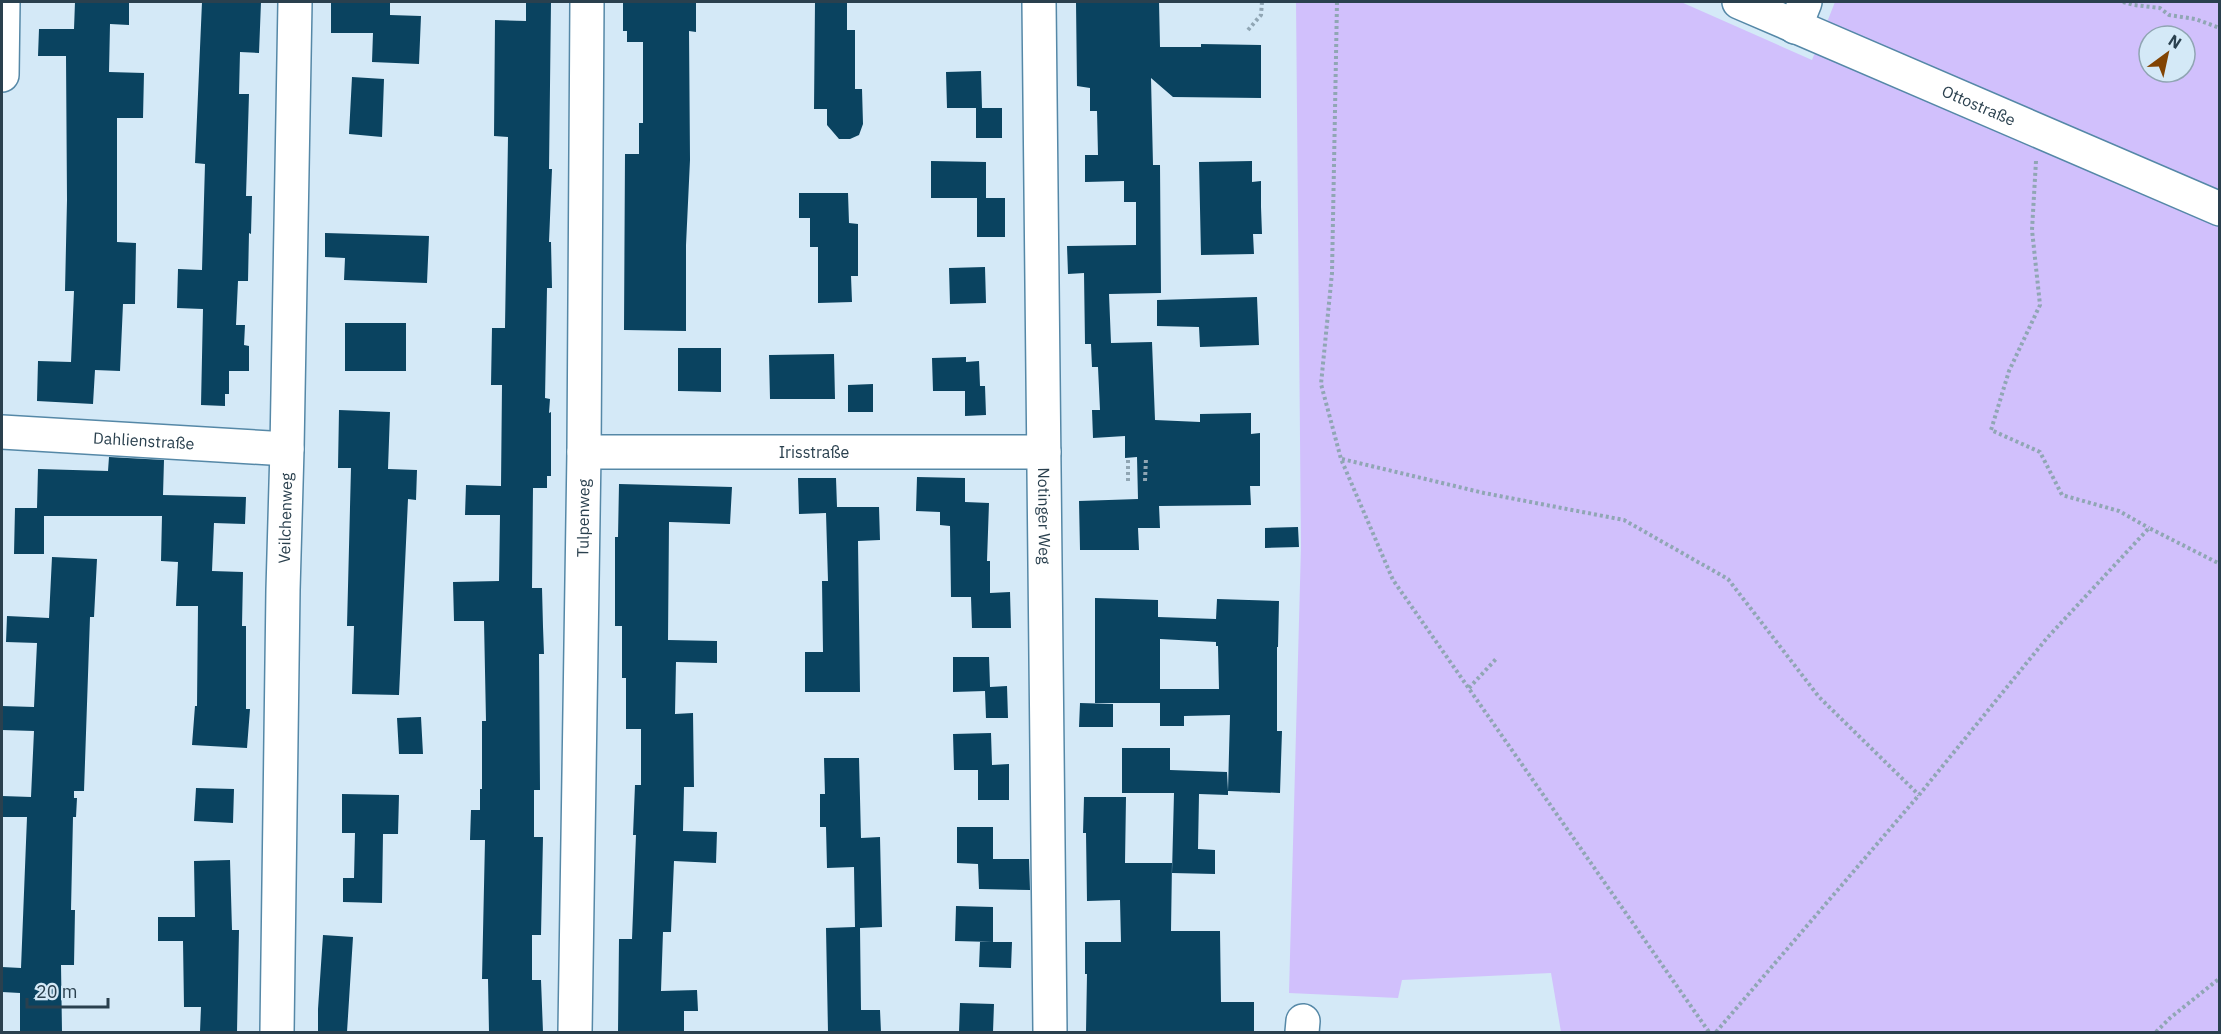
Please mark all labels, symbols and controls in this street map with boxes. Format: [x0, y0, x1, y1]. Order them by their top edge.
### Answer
north arrow [2137, 24, 2197, 84]
text: N [2165, 30, 2185, 53]
street label: Ottostraße [1939, 81, 2019, 130]
street label: Dahlienstraße [93, 427, 195, 453]
street label: Irisstraße [779, 442, 850, 462]
street label: Notinger Weg [1034, 467, 1055, 565]
street label: Veilchenweg [274, 472, 296, 564]
street label: Tulpenweg [572, 478, 594, 557]
scale bar [27, 971, 108, 1009]
text: 20 m [36, 980, 78, 1003]

